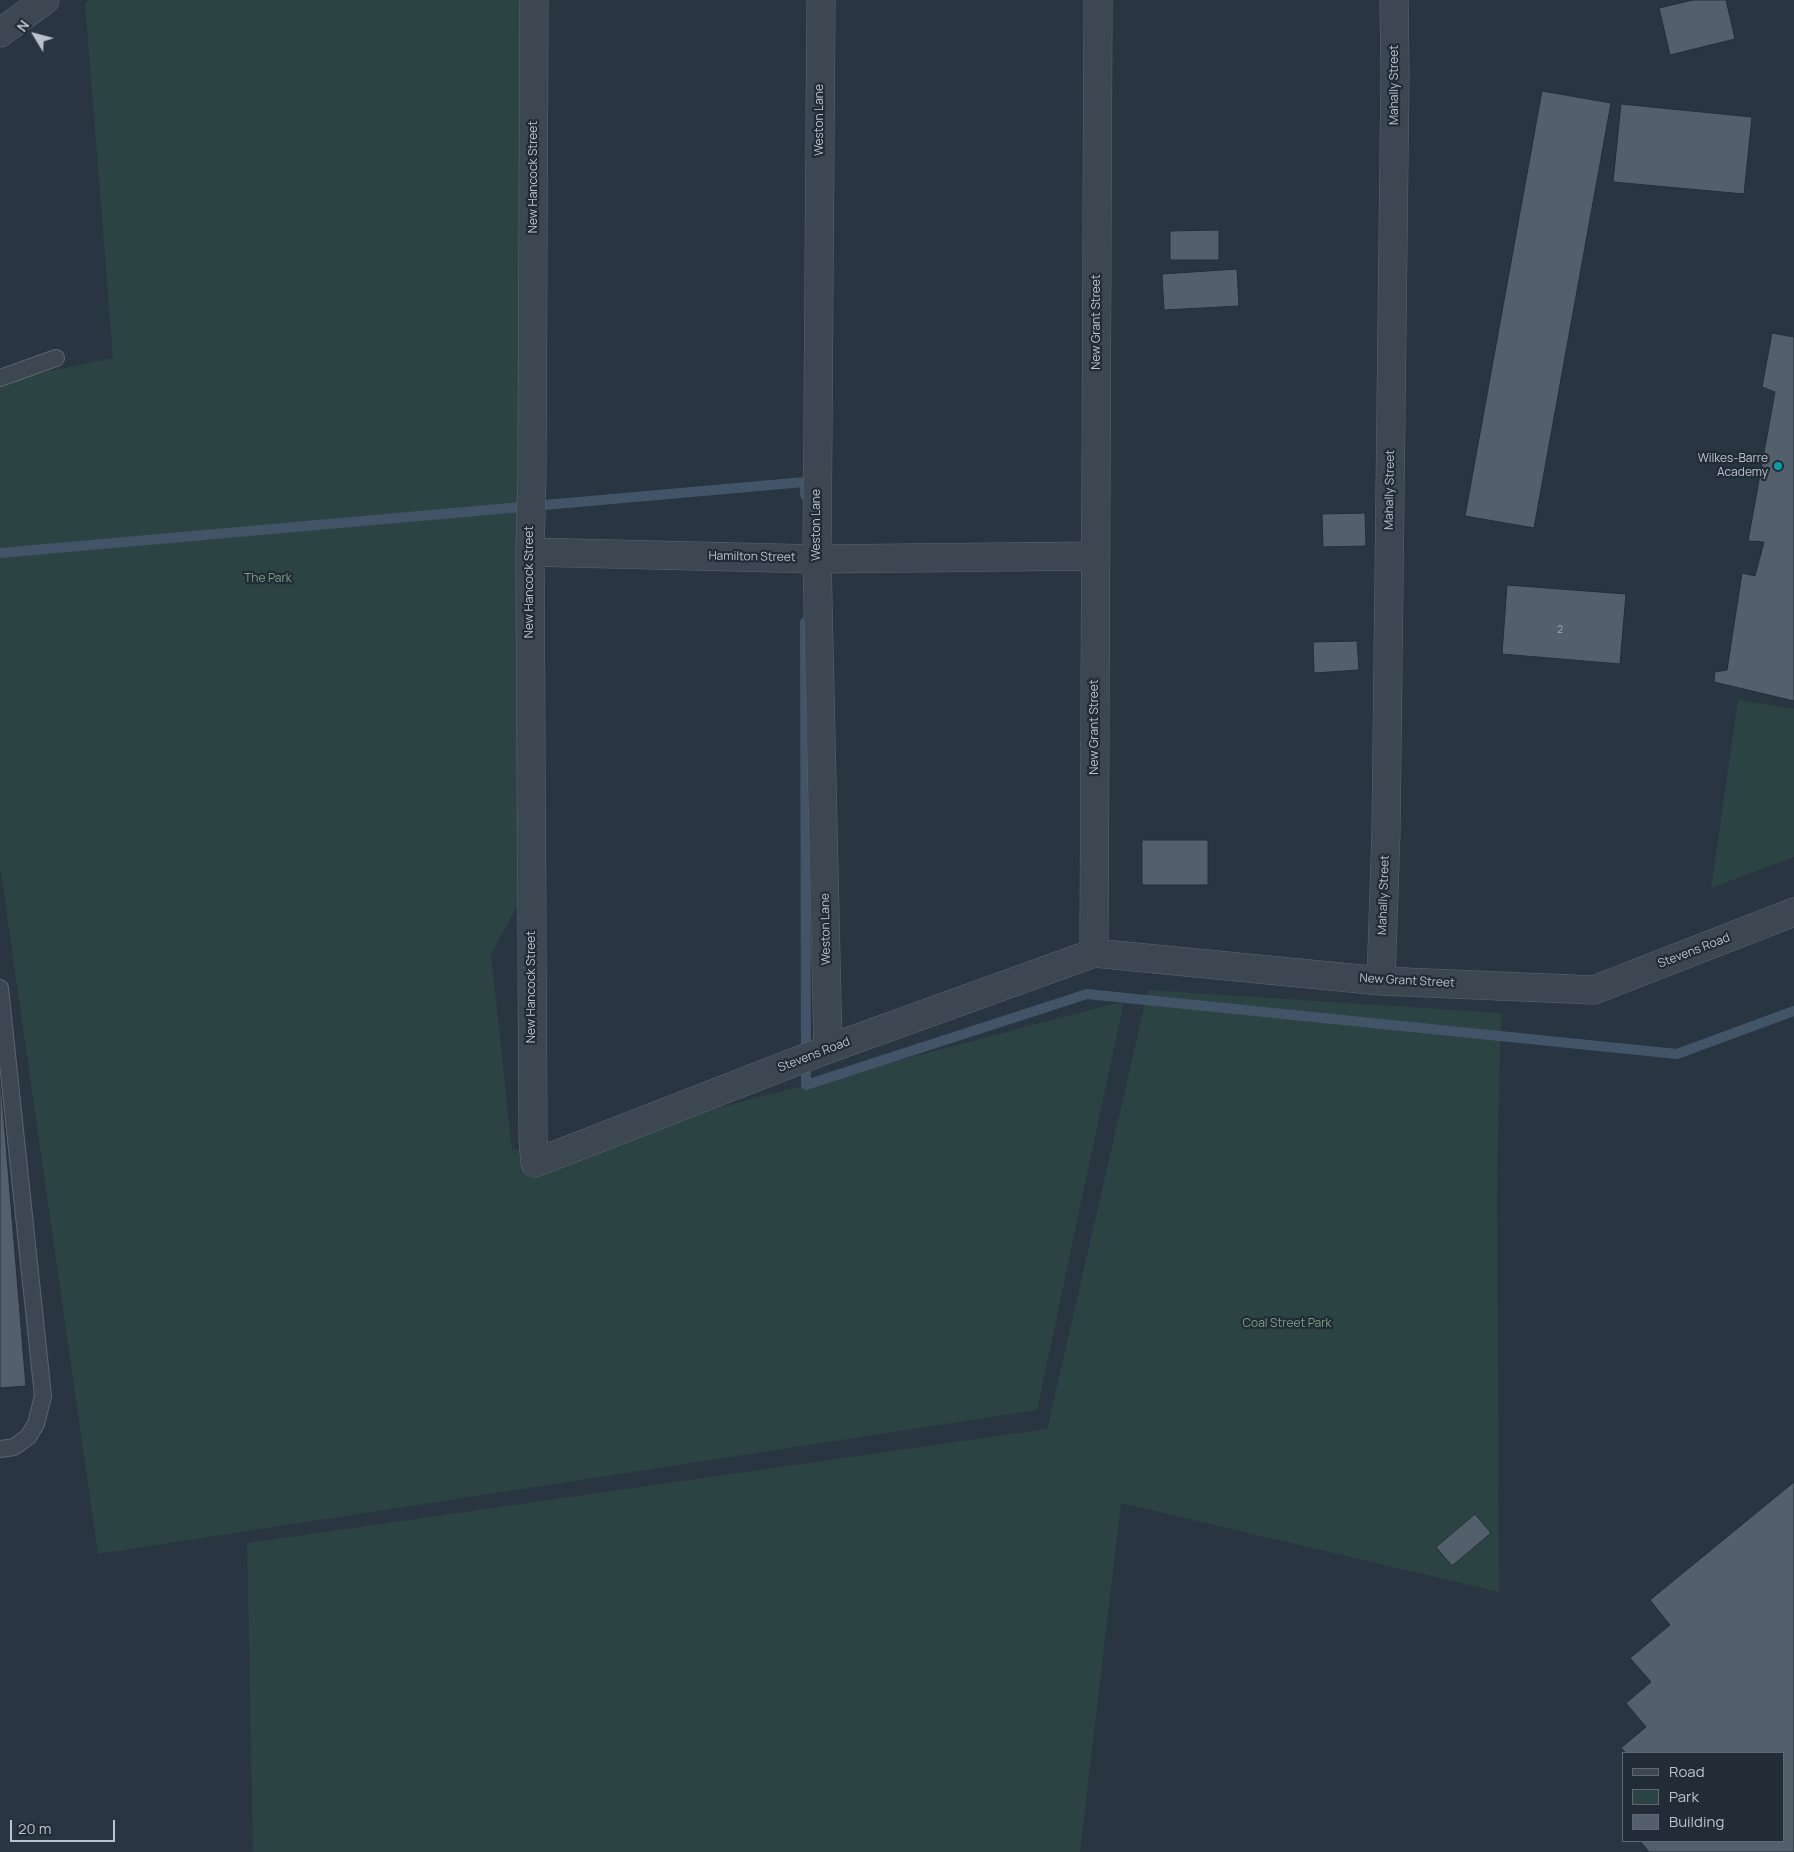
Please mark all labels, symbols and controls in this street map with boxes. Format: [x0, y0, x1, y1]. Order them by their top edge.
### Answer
north arrow [10, 10, 60, 60]
text: N [12, 16, 33, 35]
street label: Mahally Street [1388, 45, 1402, 125]
street label: Weston Lane [813, 84, 827, 156]
street label: New Hancock Street [527, 121, 541, 233]
street label: New Grant Street [1090, 274, 1104, 370]
street label: Mahally Street [1382, 450, 1398, 530]
place label: Wilkes-Barre Academy [1698, 452, 1768, 480]
marker: Wilkes-Barre Academy [1772, 460, 1784, 472]
street label: Weston Lane [810, 489, 824, 561]
street label: New Hancock Street [523, 526, 537, 638]
street label: Hamilton Street [708, 549, 796, 565]
park label: The Park [244, 572, 292, 586]
house number: 2 [1557, 624, 1563, 636]
street label: New Grant Street [1088, 679, 1102, 775]
street label: Mahally Street [1375, 855, 1393, 935]
street label: Weston Lane [818, 893, 834, 965]
street label: New Hancock Street [525, 931, 539, 1043]
street label: Stevens Road [1656, 931, 1732, 971]
street label: New Grant Street [1359, 971, 1455, 991]
street label: Stevens Road [776, 1035, 852, 1075]
park label: Coal Street Park [1242, 1317, 1332, 1331]
legend [1622, 1752, 1784, 1842]
text: Road [1669, 1761, 1705, 1782]
text: Park [1669, 1786, 1699, 1807]
scale bar [12, 1810, 118, 1842]
text: Building [1669, 1811, 1724, 1832]
text: 20 m [18, 1818, 51, 1839]

